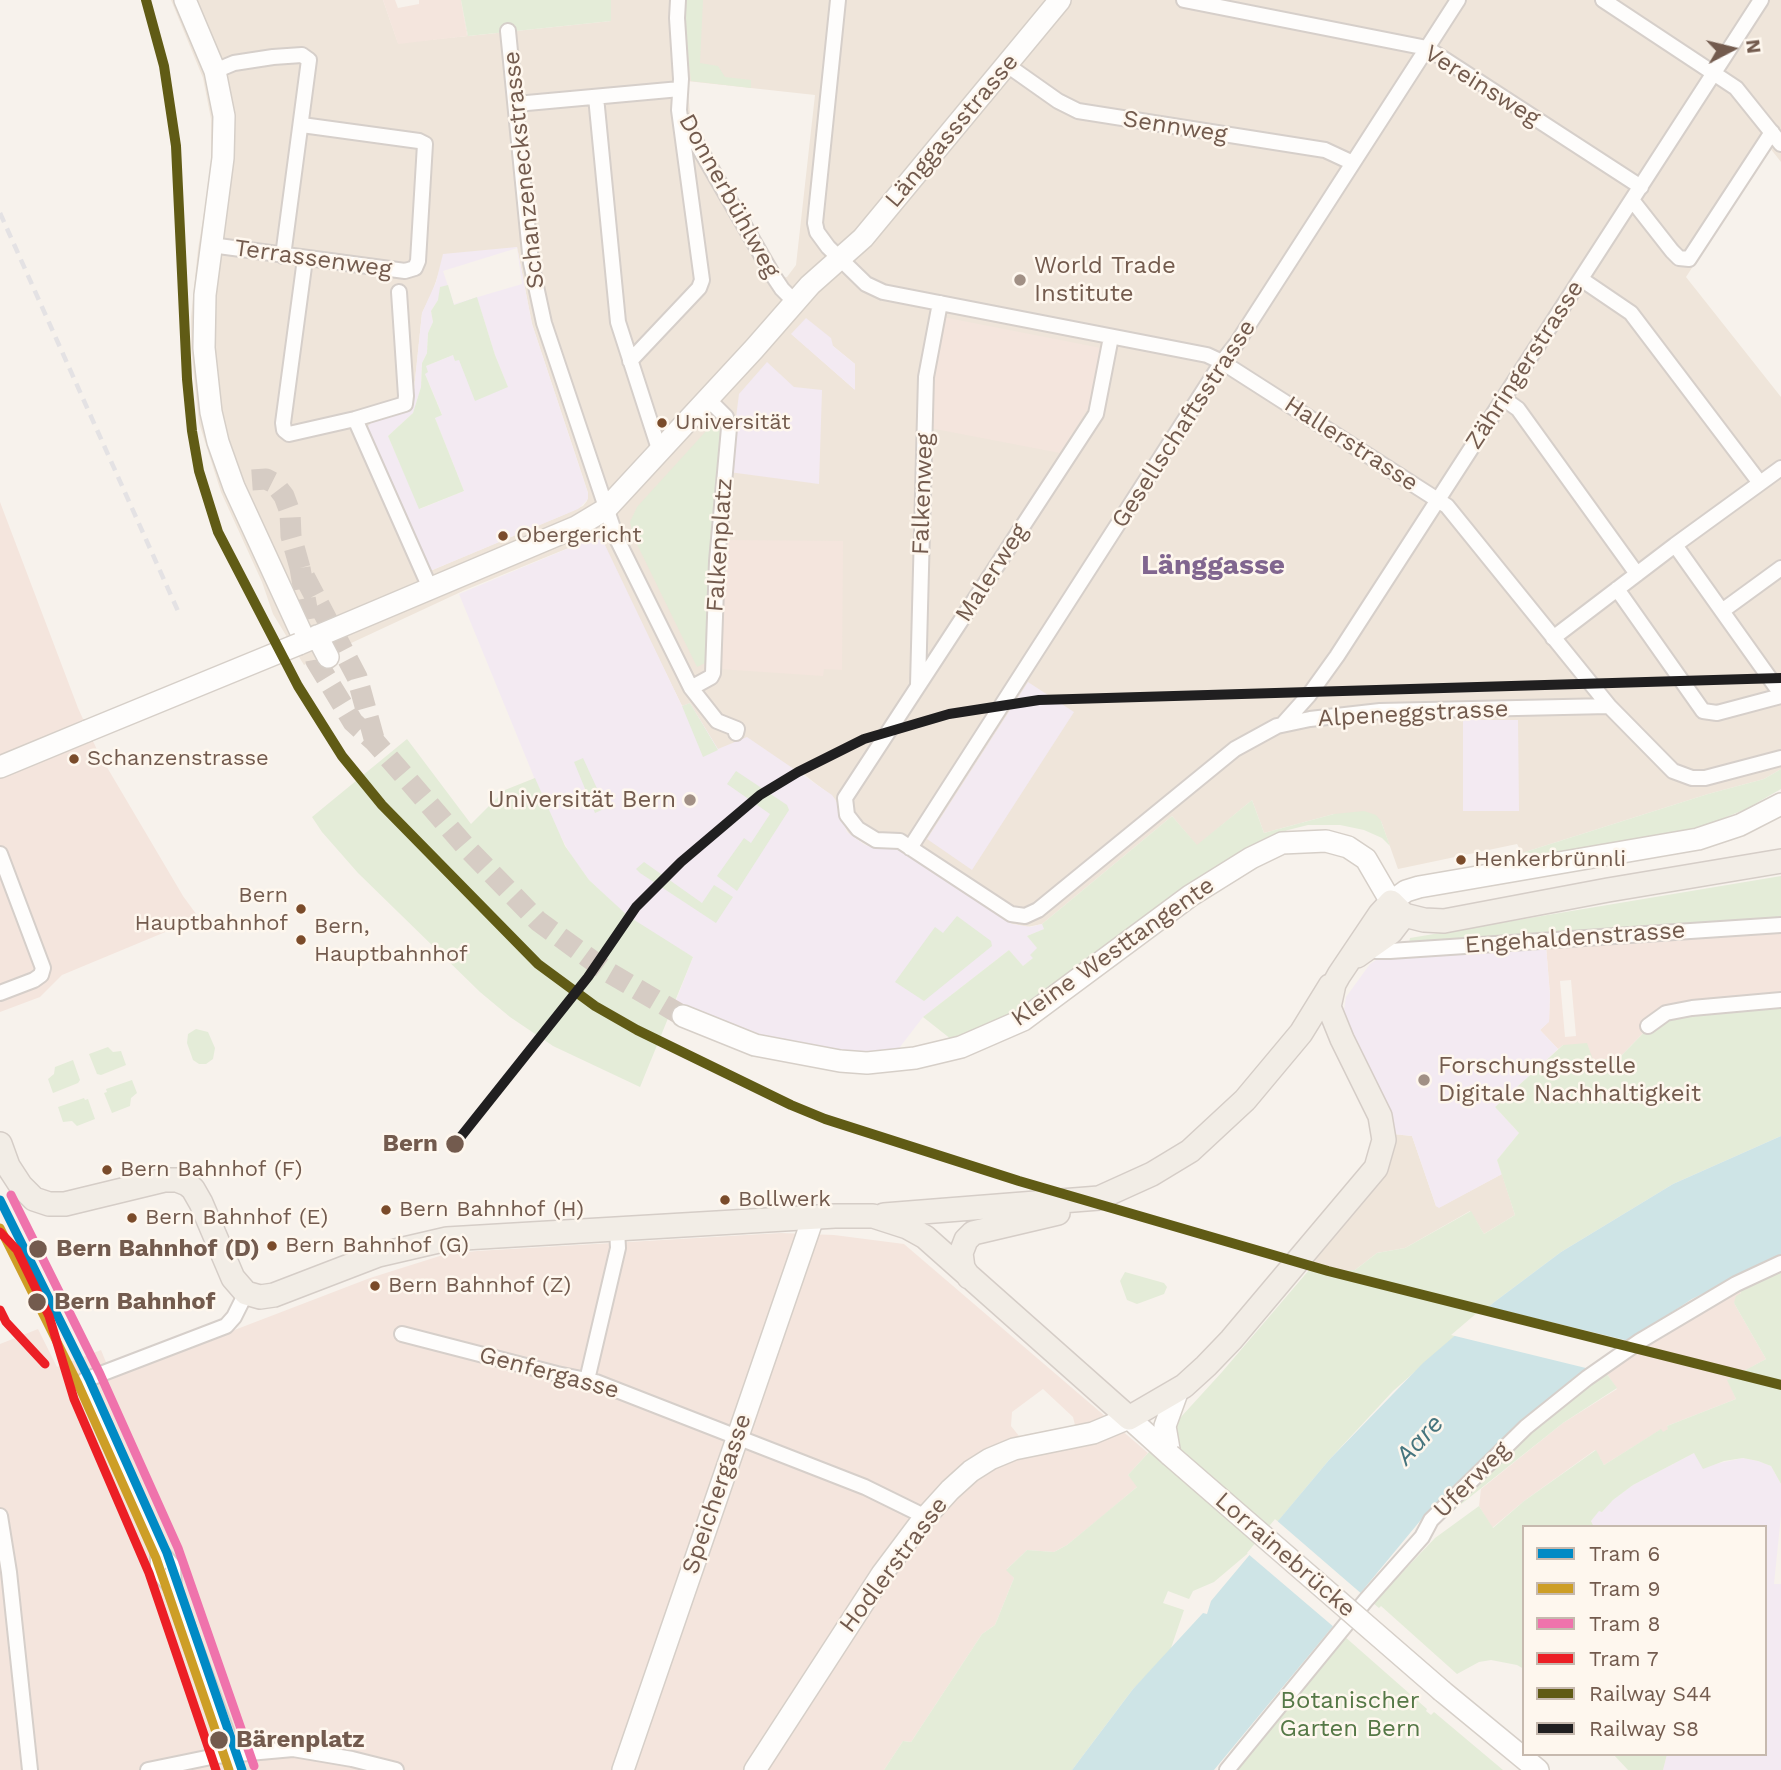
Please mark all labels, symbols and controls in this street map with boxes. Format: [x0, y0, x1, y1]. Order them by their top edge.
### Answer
north arrow [1697, 14, 1767, 84]
text: N [1741, 38, 1766, 55]
street label: Vereinsweg [1419, 39, 1545, 133]
street label: Länggassstrasse [879, 48, 1025, 214]
street label: Schanzeneckstrasse [497, 50, 551, 290]
street label: Sennweg [1121, 105, 1229, 149]
street label: Donnerbühlweg [672, 109, 786, 283]
street label: Terrassenweg [232, 234, 394, 284]
place label: World Trade Institute [1034, 252, 1176, 308]
marker: World Trade Institute [1012, 272, 1028, 288]
street label: Zähringerstrasse [1460, 275, 1590, 455]
street label: Gesellschaftsstrasse [1106, 314, 1262, 534]
street label: Hallerstrasse [1279, 390, 1423, 498]
place label: Universität [675, 410, 790, 436]
marker: Universität [655, 416, 669, 430]
street label: Falkenweg [906, 432, 940, 556]
street label: Falkenplatz [701, 477, 739, 613]
street label: Malerweg [950, 519, 1034, 627]
place label: Obergericht [516, 523, 641, 549]
marker: Obergericht [496, 529, 510, 543]
district label: Länggasse [1141, 549, 1285, 583]
street label: Alpeneggstrasse [1317, 695, 1509, 733]
place label: Schanzenstrasse [87, 746, 269, 772]
marker: Schanzenstrasse [67, 752, 81, 766]
place label: Universität Bern [488, 786, 676, 814]
marker: Universität Bern [682, 792, 698, 808]
place label: Henkerbrünnli [1474, 847, 1626, 873]
marker: Henkerbrünnli [1454, 853, 1468, 867]
street label: Kleine Westtangente [1006, 871, 1220, 1033]
place label: Bern Hauptbahnhof [134, 883, 288, 934]
marker: Bern Hauptbahnhof [294, 902, 308, 916]
place label: Bern, Hauptbahnhof [314, 914, 468, 965]
street label: Engehaldenstrasse [1464, 916, 1686, 960]
marker: Bern, Hauptbahnhof [294, 933, 308, 947]
place label: Forschungsstelle Digitale Nachhaltigkeit [1438, 1052, 1701, 1108]
marker: Forschungsstelle Digitale Nachhaltigkeit [1416, 1072, 1432, 1088]
place label: Bern [382, 1130, 438, 1158]
marker: Bern [444, 1133, 466, 1155]
place label: Bern Bahnhof (F) [120, 1157, 303, 1183]
marker: Bern Bahnhof (F) [100, 1163, 114, 1177]
place label: Bollwerk [738, 1187, 831, 1213]
marker: Bollwerk [718, 1193, 732, 1207]
place label: Bern Bahnhof (H) [399, 1197, 584, 1223]
marker: Bern Bahnhof (H) [379, 1203, 393, 1217]
place label: Bern Bahnhof (E) [145, 1205, 328, 1231]
marker: Bern Bahnhof (E) [125, 1211, 139, 1225]
place label: Bern Bahnhof (G) [285, 1233, 469, 1259]
place label: Bern Bahnhof (D) [56, 1235, 260, 1263]
marker: Bern Bahnhof (D) [27, 1238, 49, 1260]
marker: Bern Bahnhof (G) [265, 1239, 279, 1253]
place label: Bern Bahnhof (Z) [388, 1273, 571, 1299]
marker: Bern Bahnhof (Z) [368, 1279, 382, 1293]
place label: Bern Bahnhof [54, 1288, 216, 1316]
marker: Bern Bahnhof [26, 1291, 48, 1313]
street label: Genfergasse [476, 1341, 622, 1405]
water label: Aare [1389, 1408, 1451, 1472]
street label: Speichergasse [676, 1410, 758, 1578]
street label: Uferweg [1428, 1436, 1516, 1524]
street label: Lorrainebrücke [1209, 1486, 1361, 1624]
street label: Hodlerstrasse [834, 1492, 954, 1638]
legend [1522, 1525, 1767, 1756]
text: Tram 6 [1589, 1541, 1660, 1566]
text: Tram 9 [1589, 1576, 1661, 1601]
text: Tram 8 [1589, 1611, 1661, 1636]
text: Tram 7 [1589, 1646, 1659, 1671]
text: Railway S44 [1589, 1681, 1712, 1706]
park label: Botanischer Garten Bern [1279, 1687, 1421, 1743]
text: Railway S8 [1589, 1716, 1699, 1741]
place label: Bärenplatz [236, 1726, 365, 1754]
marker: Bärenplatz [208, 1729, 230, 1751]

